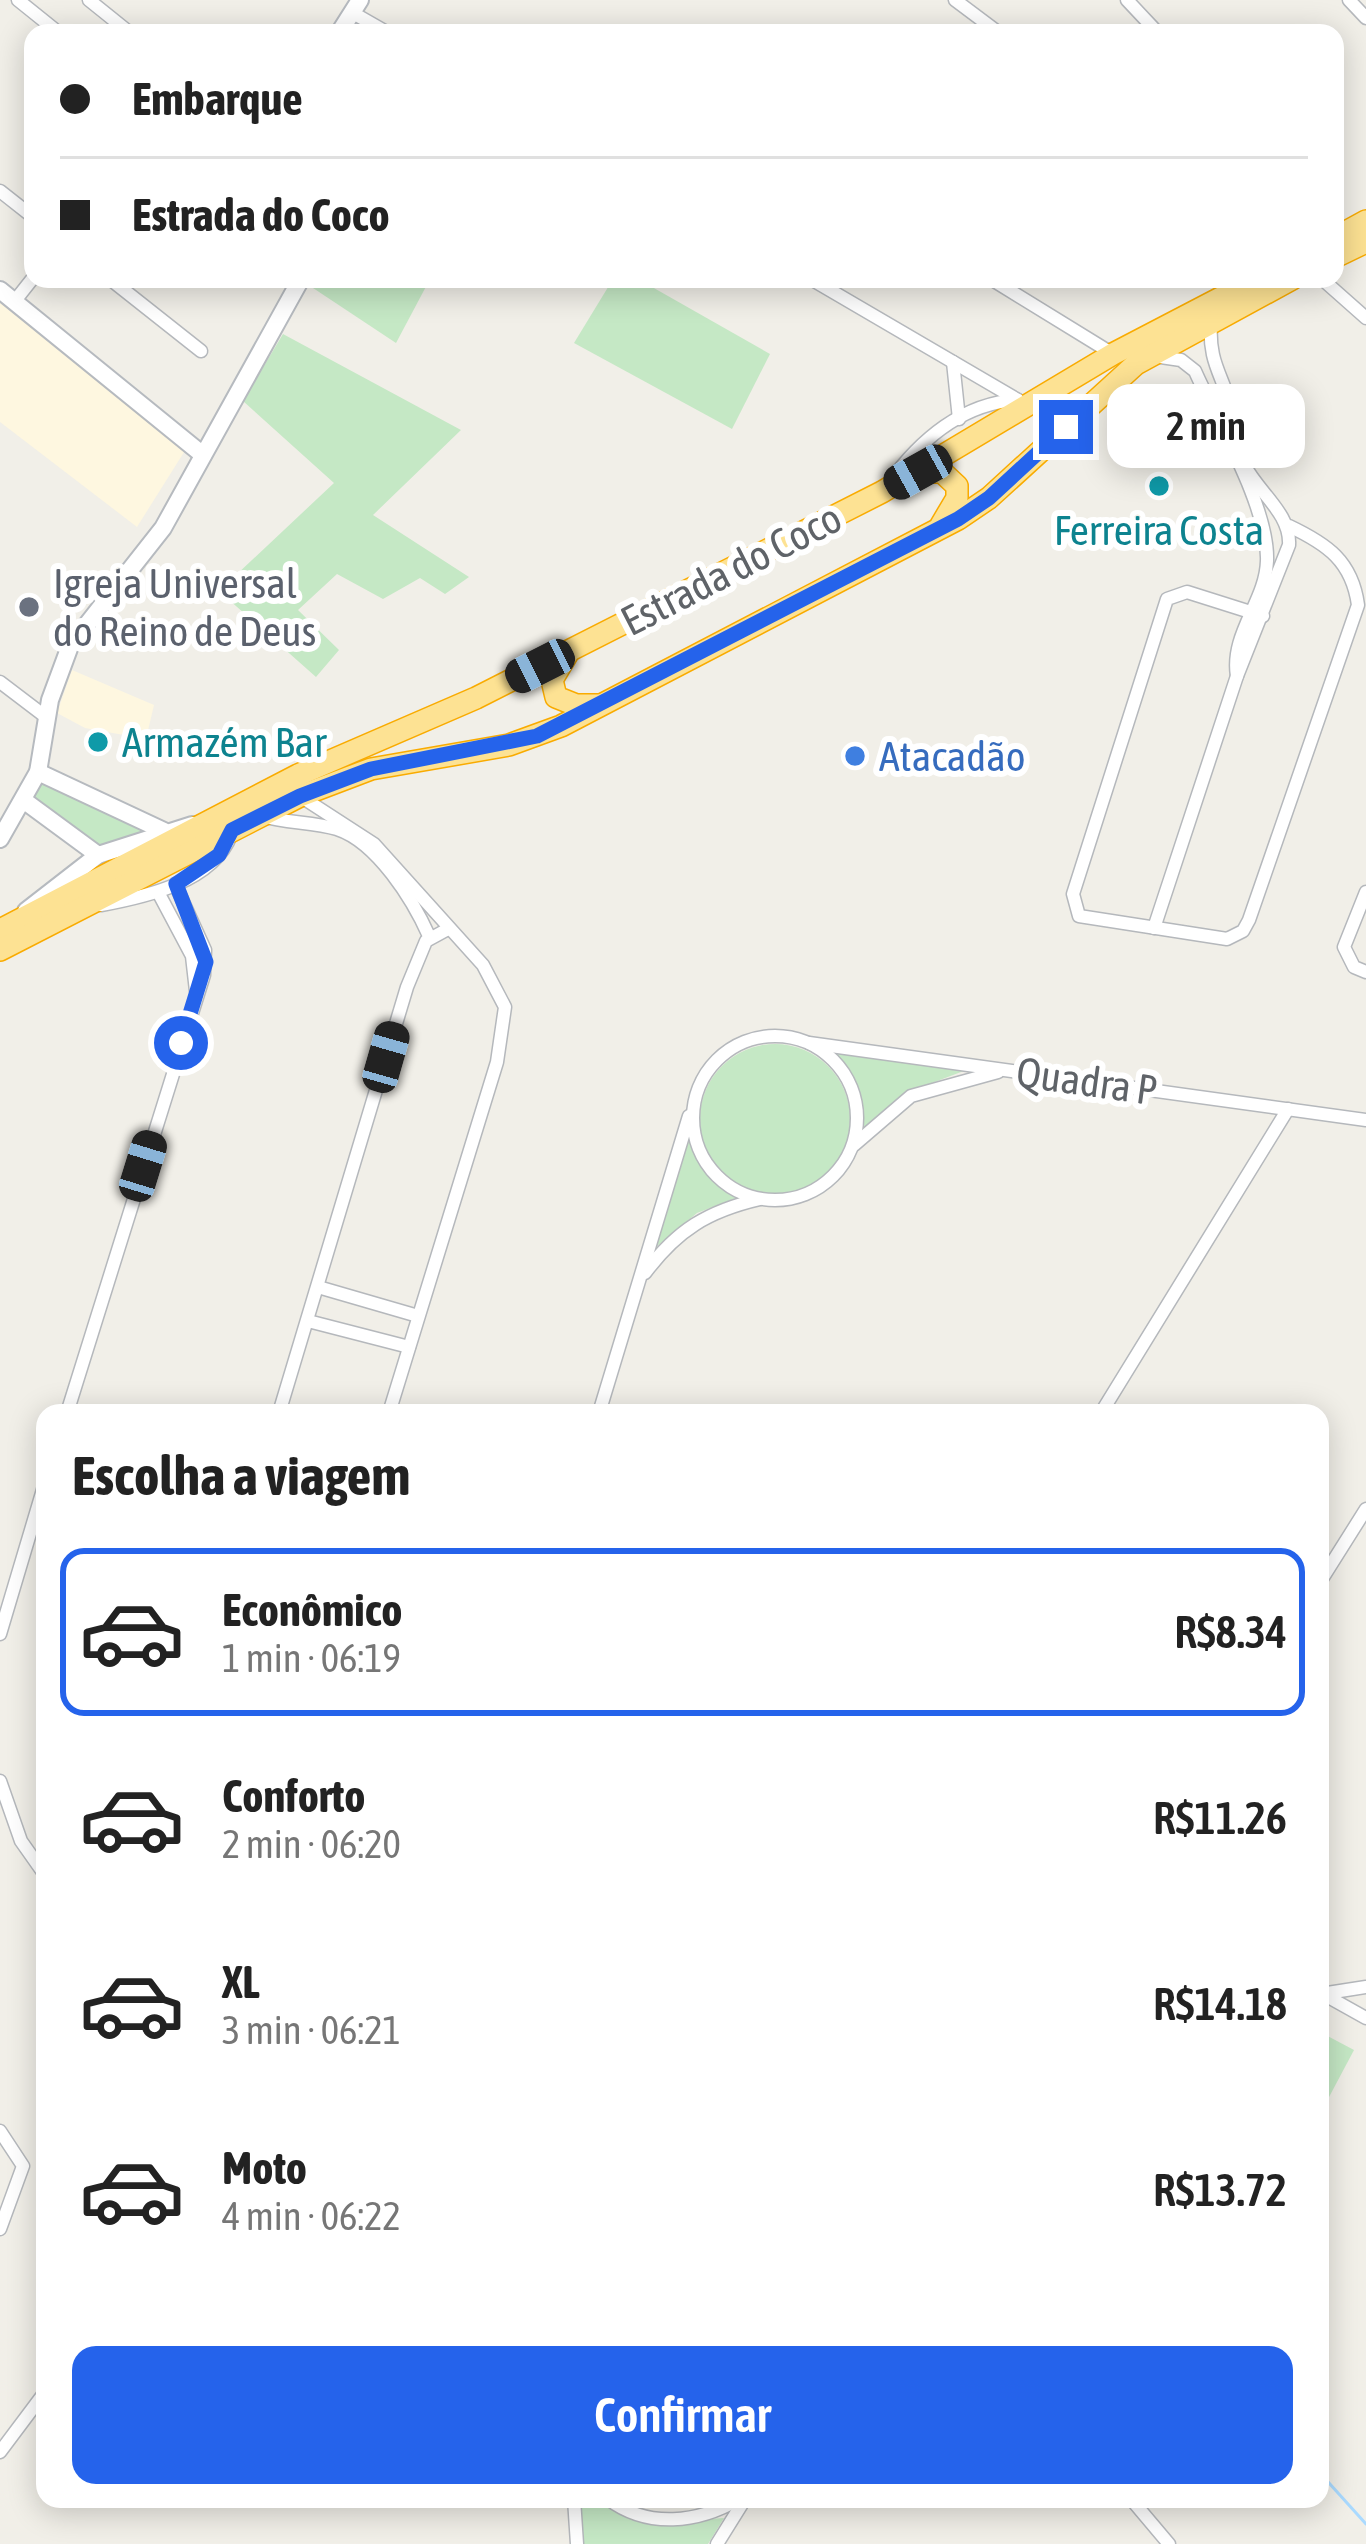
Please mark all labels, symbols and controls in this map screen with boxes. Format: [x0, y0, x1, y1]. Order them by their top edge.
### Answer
text: Embarque [132, 73, 303, 125]
text: Estrada do Coco [132, 189, 390, 241]
callout: 2 min [1108, 385, 1306, 469]
route end [1039, 400, 1093, 454]
text: 2 min [1166, 404, 1246, 448]
car [878, 439, 958, 505]
marker: Ferreira Costa [1146, 473, 1172, 499]
street label: Estrada do Coco [613, 493, 849, 645]
place label: Ferreira Costa [1054, 506, 1264, 554]
place label: Igreja Universal do Reino de Deus [53, 559, 316, 655]
marker: Igreja Universal do Reino de Deus [16, 594, 42, 620]
car [500, 634, 580, 698]
place label: Armazém Bar [122, 718, 327, 766]
marker: Armazém Bar [85, 729, 111, 755]
place label: Atacadão [879, 732, 1025, 780]
marker: Atacadão [842, 743, 868, 769]
route start [154, 1016, 208, 1070]
car [359, 1017, 413, 1097]
street label: Quadra P [1014, 1047, 1160, 1115]
car [115, 1126, 171, 1206]
text: Escolha a viagem [72, 1445, 410, 1506]
icon: car [78, 1578, 186, 1686]
text: Econômico [222, 1584, 403, 1636]
text: R$8.34 [1174, 1606, 1287, 1658]
text: 1 min · 06:19 [222, 1636, 401, 1680]
icon: car [78, 1764, 186, 1872]
text: Conforto [222, 1770, 365, 1822]
text: R$11.26 [1153, 1792, 1287, 1844]
text: 2 min · 06:20 [222, 1822, 401, 1866]
icon: car [78, 1950, 186, 2058]
text: XL [222, 1956, 260, 2008]
text: R$14.18 [1153, 1978, 1287, 2030]
text: 3 min · 06:21 [222, 2008, 401, 2052]
icon: car [78, 2136, 186, 2244]
text: Moto [222, 2142, 307, 2194]
text: R$13.72 [1153, 2164, 1287, 2216]
text: 4 min · 06:22 [222, 2194, 401, 2238]
button: Confirmar [72, 2346, 1293, 2484]

